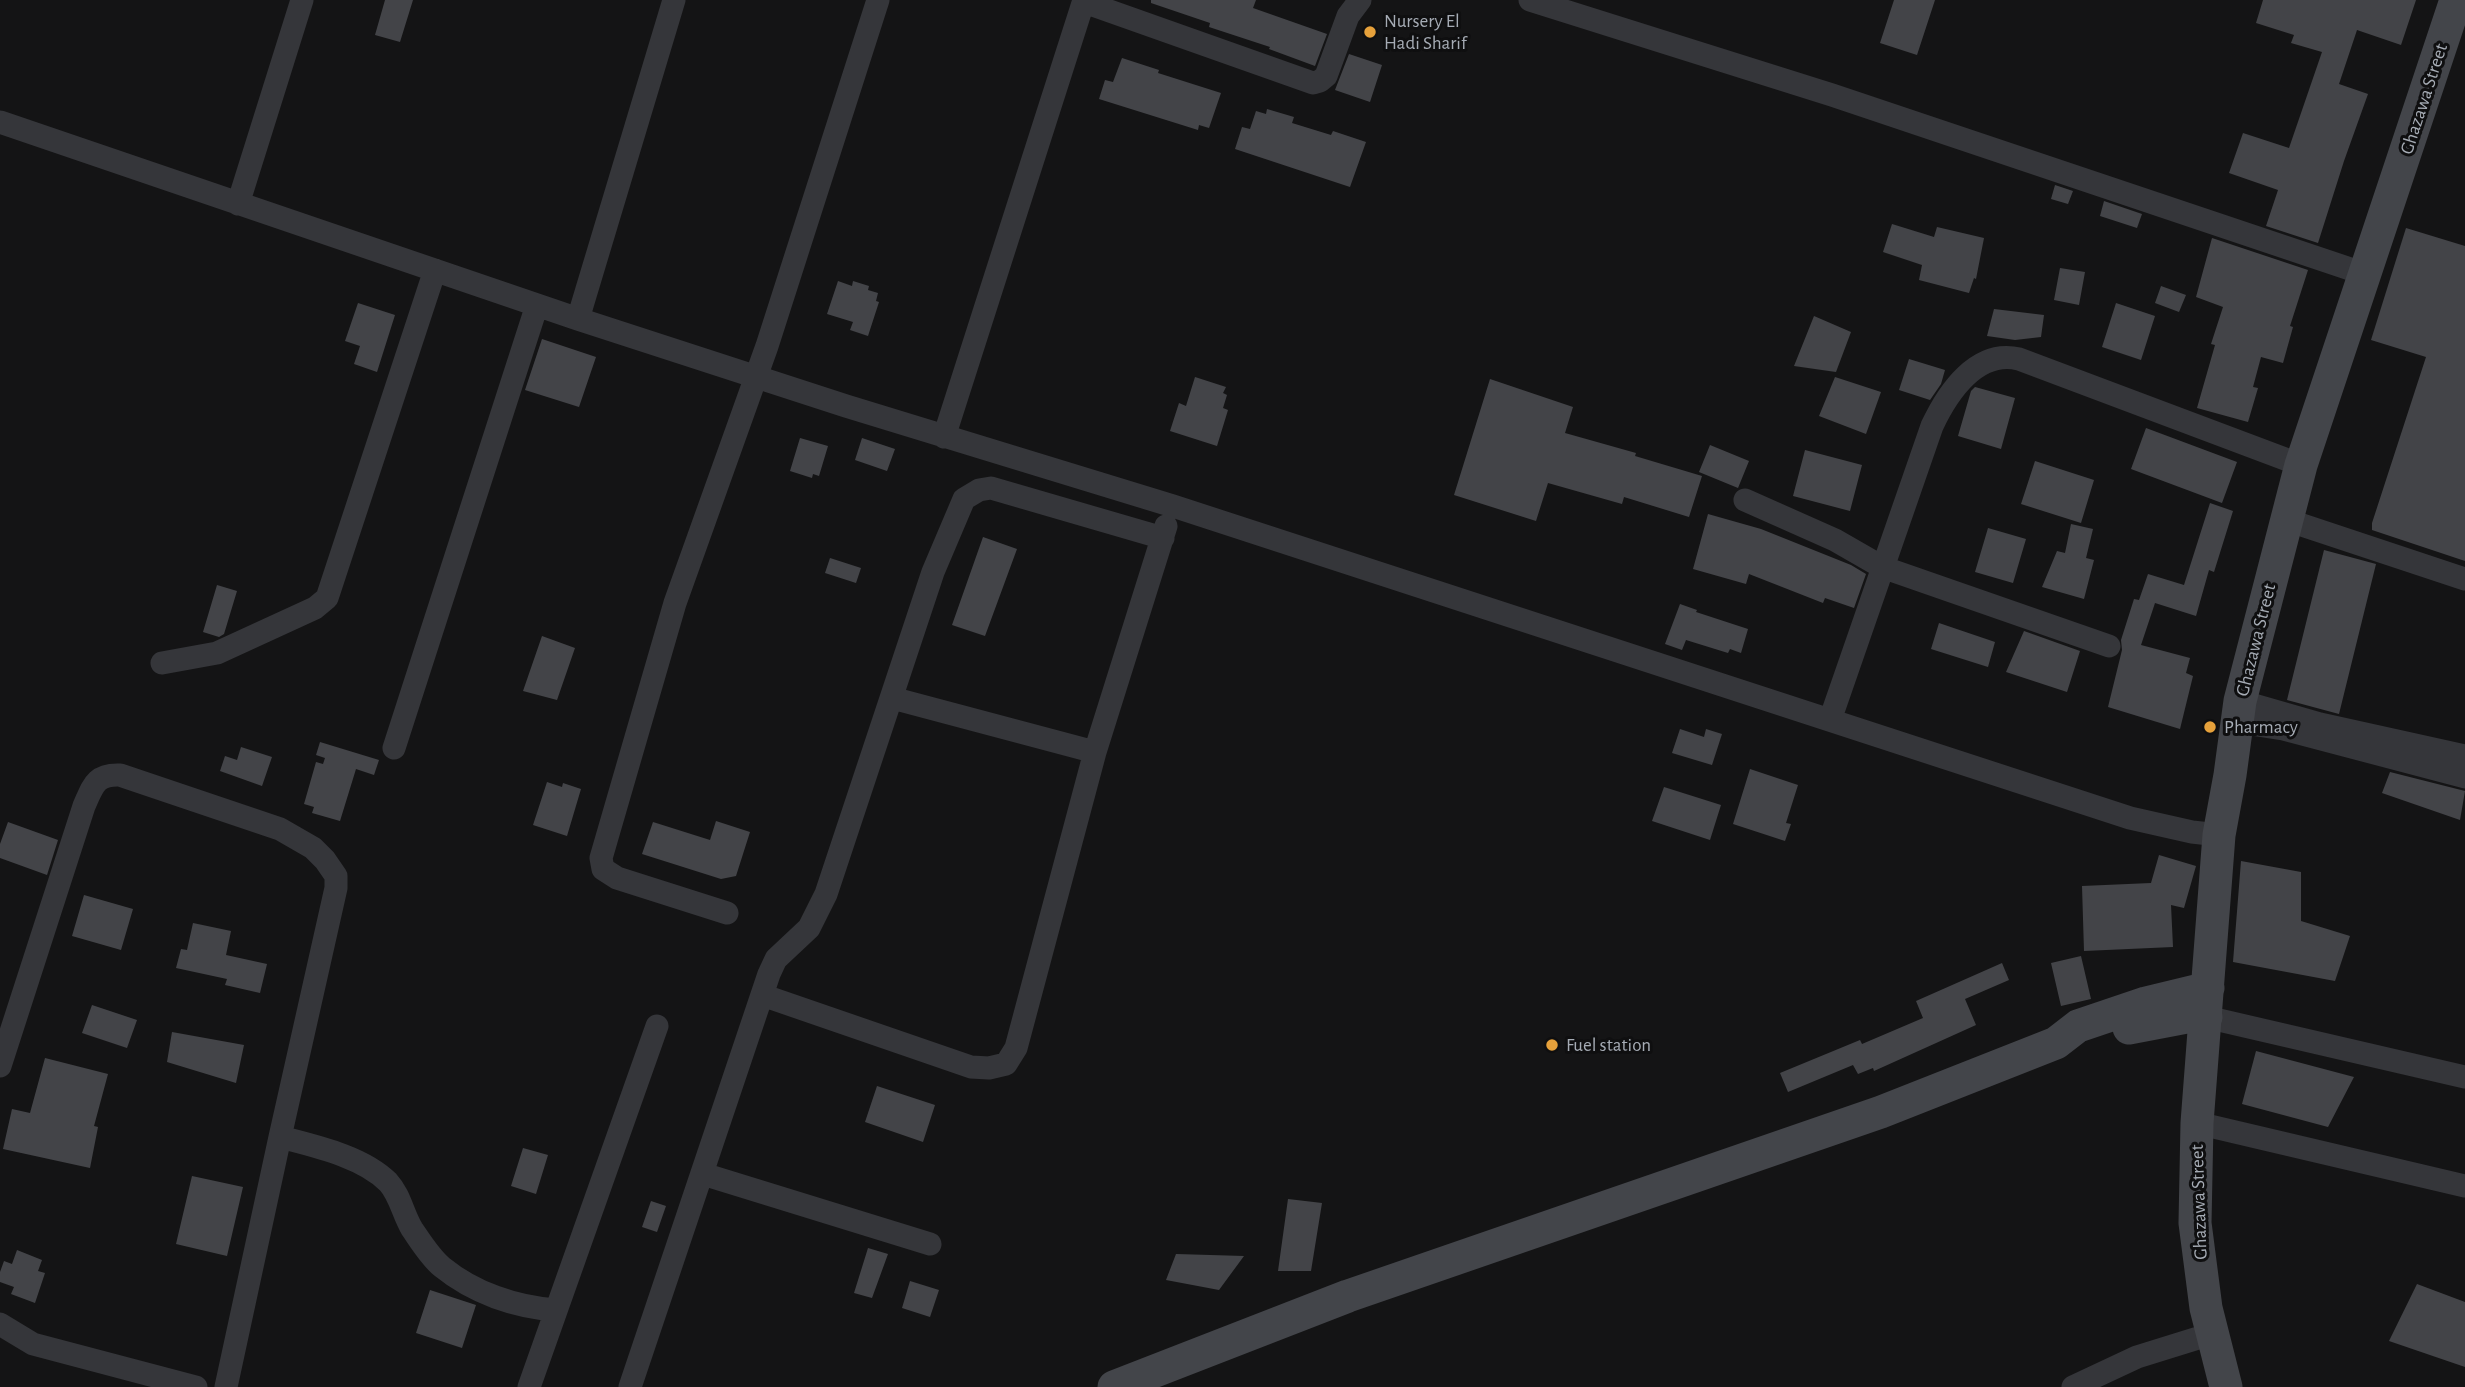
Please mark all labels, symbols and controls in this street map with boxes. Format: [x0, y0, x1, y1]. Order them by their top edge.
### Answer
place label: Nursery El Hadi Sharif [1384, 10, 1467, 54]
marker: Nursery El Hadi Sharif [1362, 24, 1378, 40]
street label: Ghazawa Street [2395, 41, 2453, 157]
street label: Ghazawa Street [2231, 581, 2281, 699]
place label: Pharmacy [2224, 716, 2298, 738]
marker: Pharmacy [2202, 719, 2218, 735]
place label: Fuel station [1566, 1034, 1651, 1056]
marker: Fuel station [1544, 1037, 1560, 1053]
street label: Ghazawa Street [2186, 1144, 2212, 1260]

